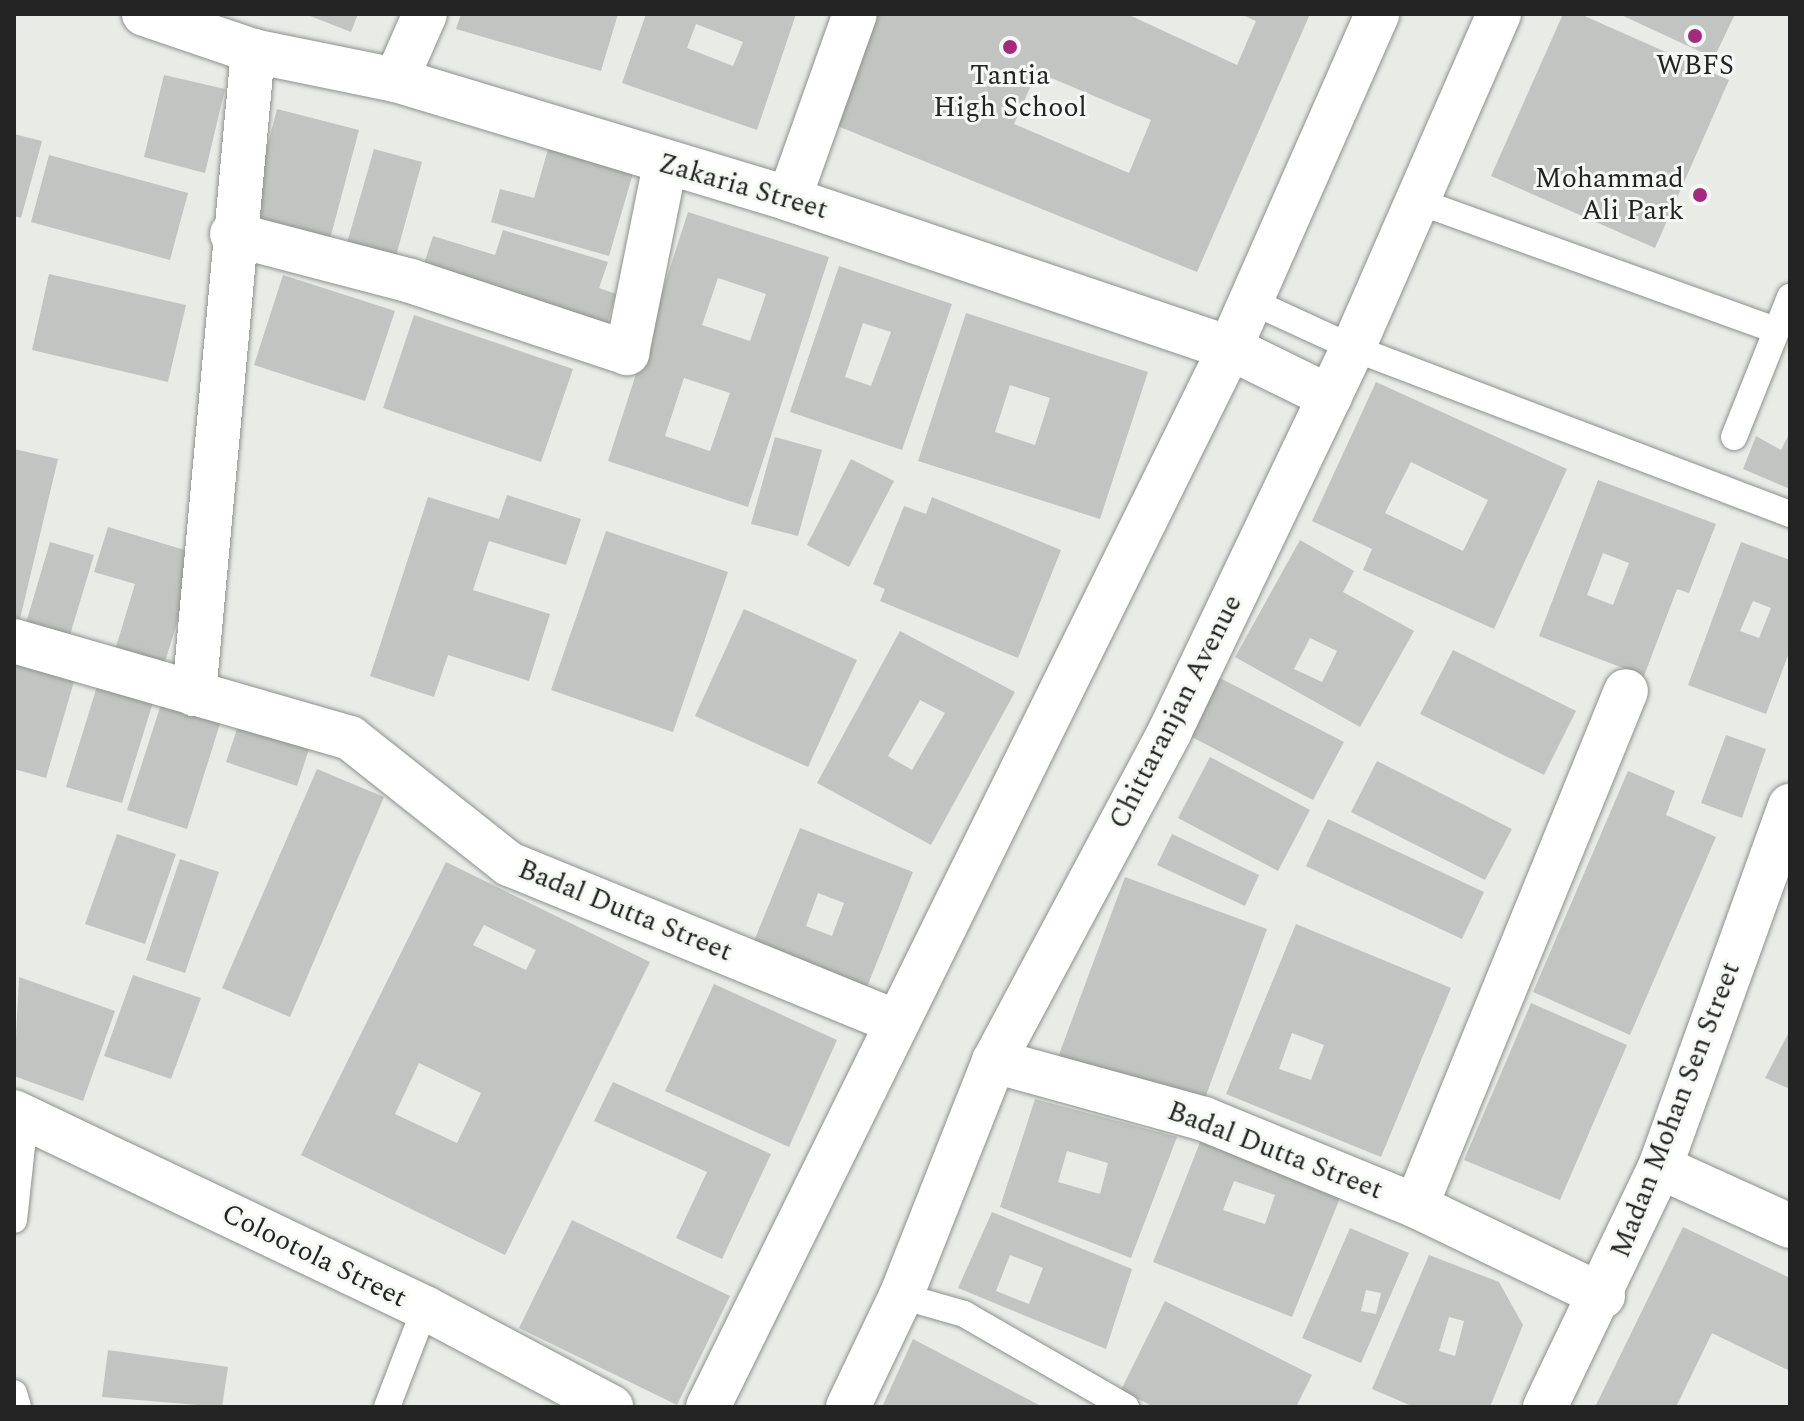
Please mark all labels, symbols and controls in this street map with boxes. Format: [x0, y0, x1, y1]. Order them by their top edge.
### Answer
marker: WBFS [1686, 27, 1704, 45]
marker: Tantia High School [1001, 38, 1019, 56]
place label: WBFS [1656, 49, 1734, 83]
place label: Tantia High School [933, 59, 1087, 125]
street label: Zakaria Street [654, 147, 832, 227]
place label: Mohammad Ali Park [1535, 162, 1684, 228]
marker: Mohammad Ali Park [1691, 186, 1709, 204]
street label: Chittaranjan Avenue [1102, 589, 1250, 835]
street label: Badal Dutta Street [513, 853, 737, 969]
street label: Madan Mohan Sen Street [1604, 957, 1748, 1263]
street label: Badal Dutta Street [1163, 1094, 1387, 1208]
street label: Colootola Street [216, 1197, 412, 1315]

